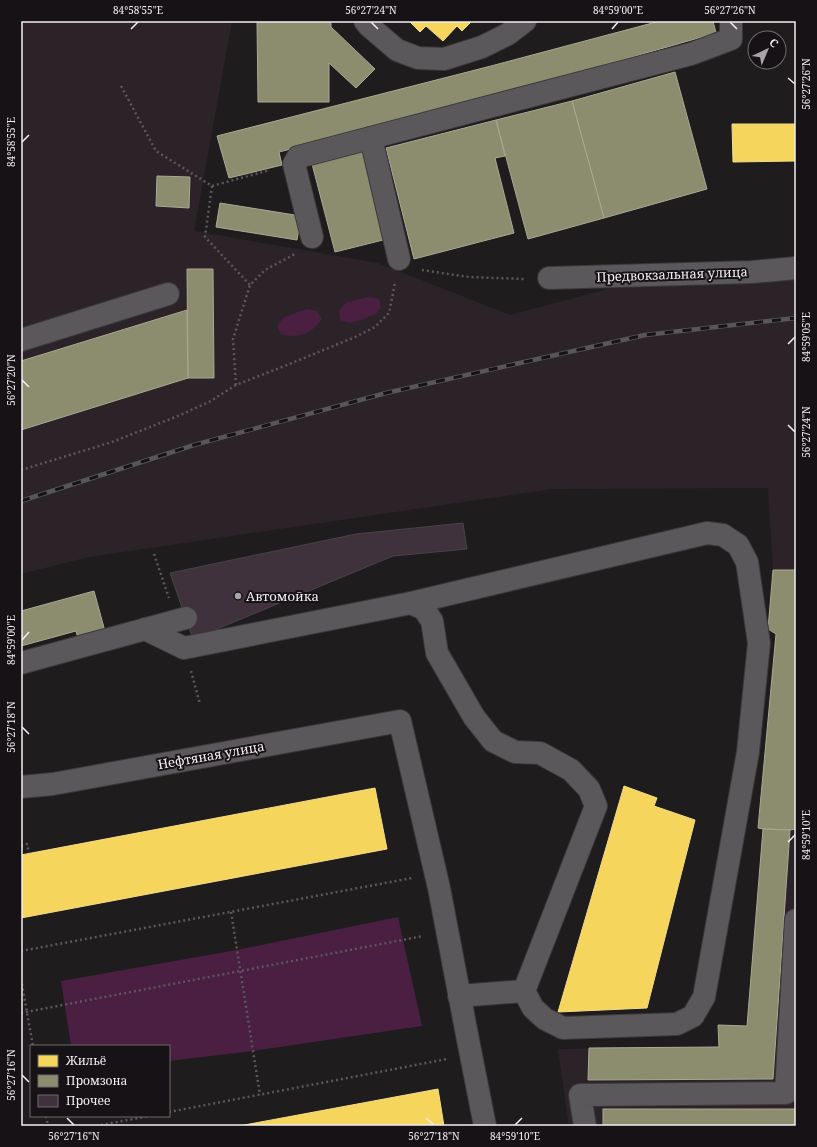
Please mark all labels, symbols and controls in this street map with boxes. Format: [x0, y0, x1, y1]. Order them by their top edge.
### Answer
text: 84°58'55"E [113, 3, 163, 17]
text: 56°27'24"N [345, 3, 397, 17]
text: 84°59'00"E [593, 3, 643, 17]
text: 56°27'26"N [704, 3, 756, 17]
north arrow [747, 30, 787, 70]
text: С [766, 35, 782, 50]
text: 56°27'26"N [799, 58, 813, 110]
text: 84°58'55"E [4, 117, 18, 167]
street label: Предвокзальная улица [596, 262, 748, 286]
text: 84°59'05"E [799, 312, 813, 362]
text: 56°27'20"N [4, 354, 18, 406]
text: 56°27'24"N [799, 406, 813, 458]
place label: Автомойка [246, 587, 319, 605]
marker: Автомойка [233, 591, 243, 601]
text: 84°59'00"E [4, 615, 18, 665]
text: 56°27'18"N [4, 701, 18, 753]
street label: Нефтяная улица [156, 737, 266, 773]
text: 84°59'10"E [799, 810, 813, 860]
legend [30, 1045, 170, 1117]
text: 56°27'16"N [4, 1049, 18, 1101]
text: Жильё [65, 1052, 106, 1069]
text: Промзона [66, 1072, 128, 1089]
text: Прочее [66, 1092, 110, 1109]
text: 56°27'16"N [48, 1129, 100, 1143]
text: 56°27'18"N [408, 1129, 460, 1143]
text: 84°59'10"E [490, 1129, 540, 1143]

